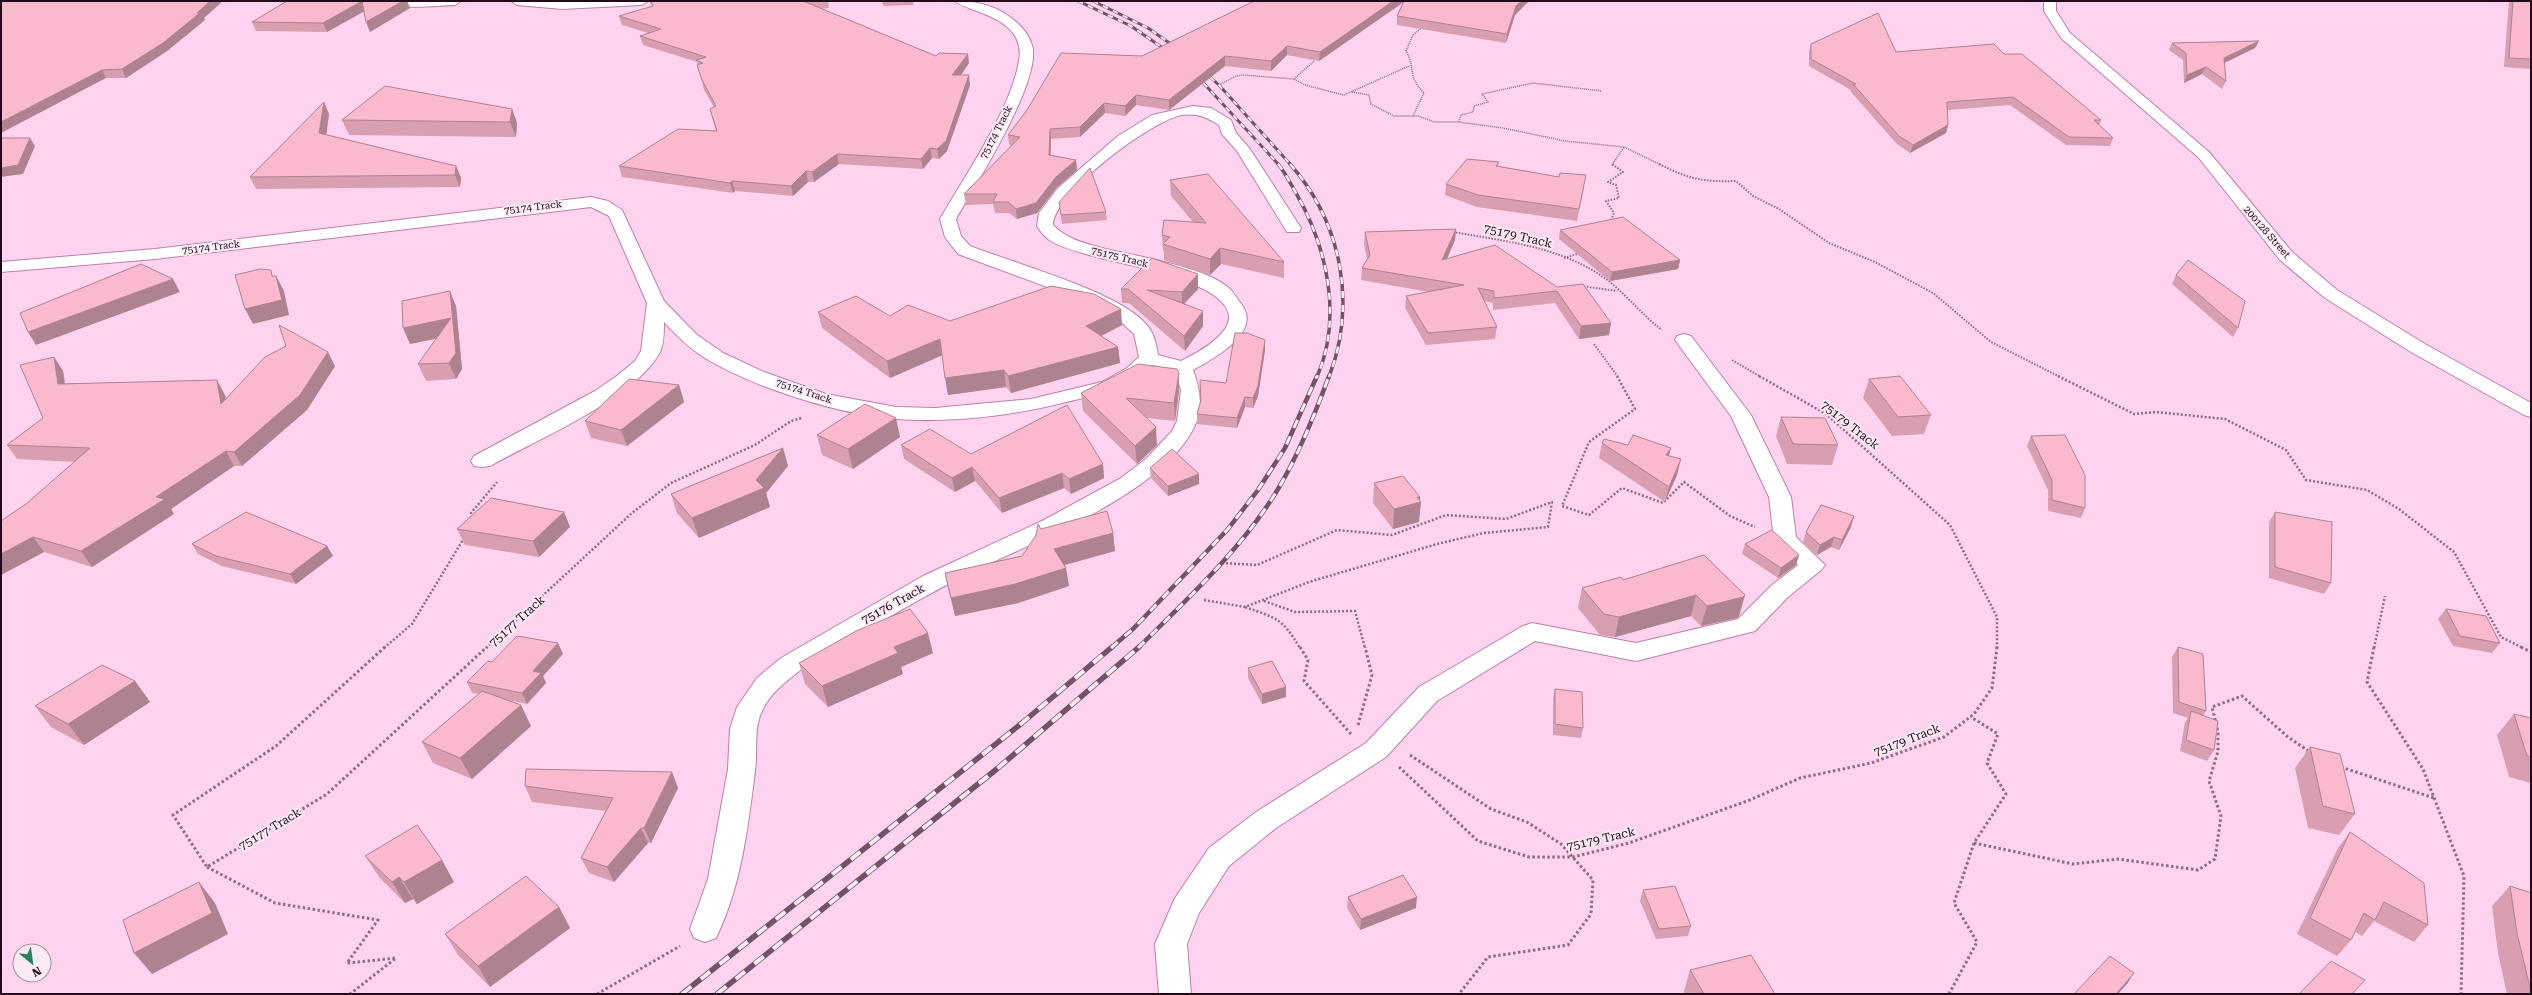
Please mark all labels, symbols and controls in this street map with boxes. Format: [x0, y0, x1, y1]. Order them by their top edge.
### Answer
street label: 75174 Track [978, 103, 1014, 161]
street label: 75174 Track [503, 198, 563, 216]
street label: 200128 Street [2242, 204, 2293, 260]
street label: 75179 Track [1482, 221, 1554, 251]
street label: 75174 Track [181, 238, 241, 256]
street label: 75175 Track [1090, 245, 1150, 270]
street label: 75174 Track [775, 377, 834, 405]
street label: 75179 Track [1818, 398, 1882, 452]
street label: 75176 Track [859, 581, 927, 627]
street label: 75177 Track [486, 592, 548, 650]
street label: 75179 Track [1872, 721, 1943, 759]
street label: 75177 Track [236, 805, 304, 853]
street label: 75179 Track [1565, 824, 1637, 854]
north arrow [12, 943, 52, 983]
text: N [29, 964, 43, 979]

